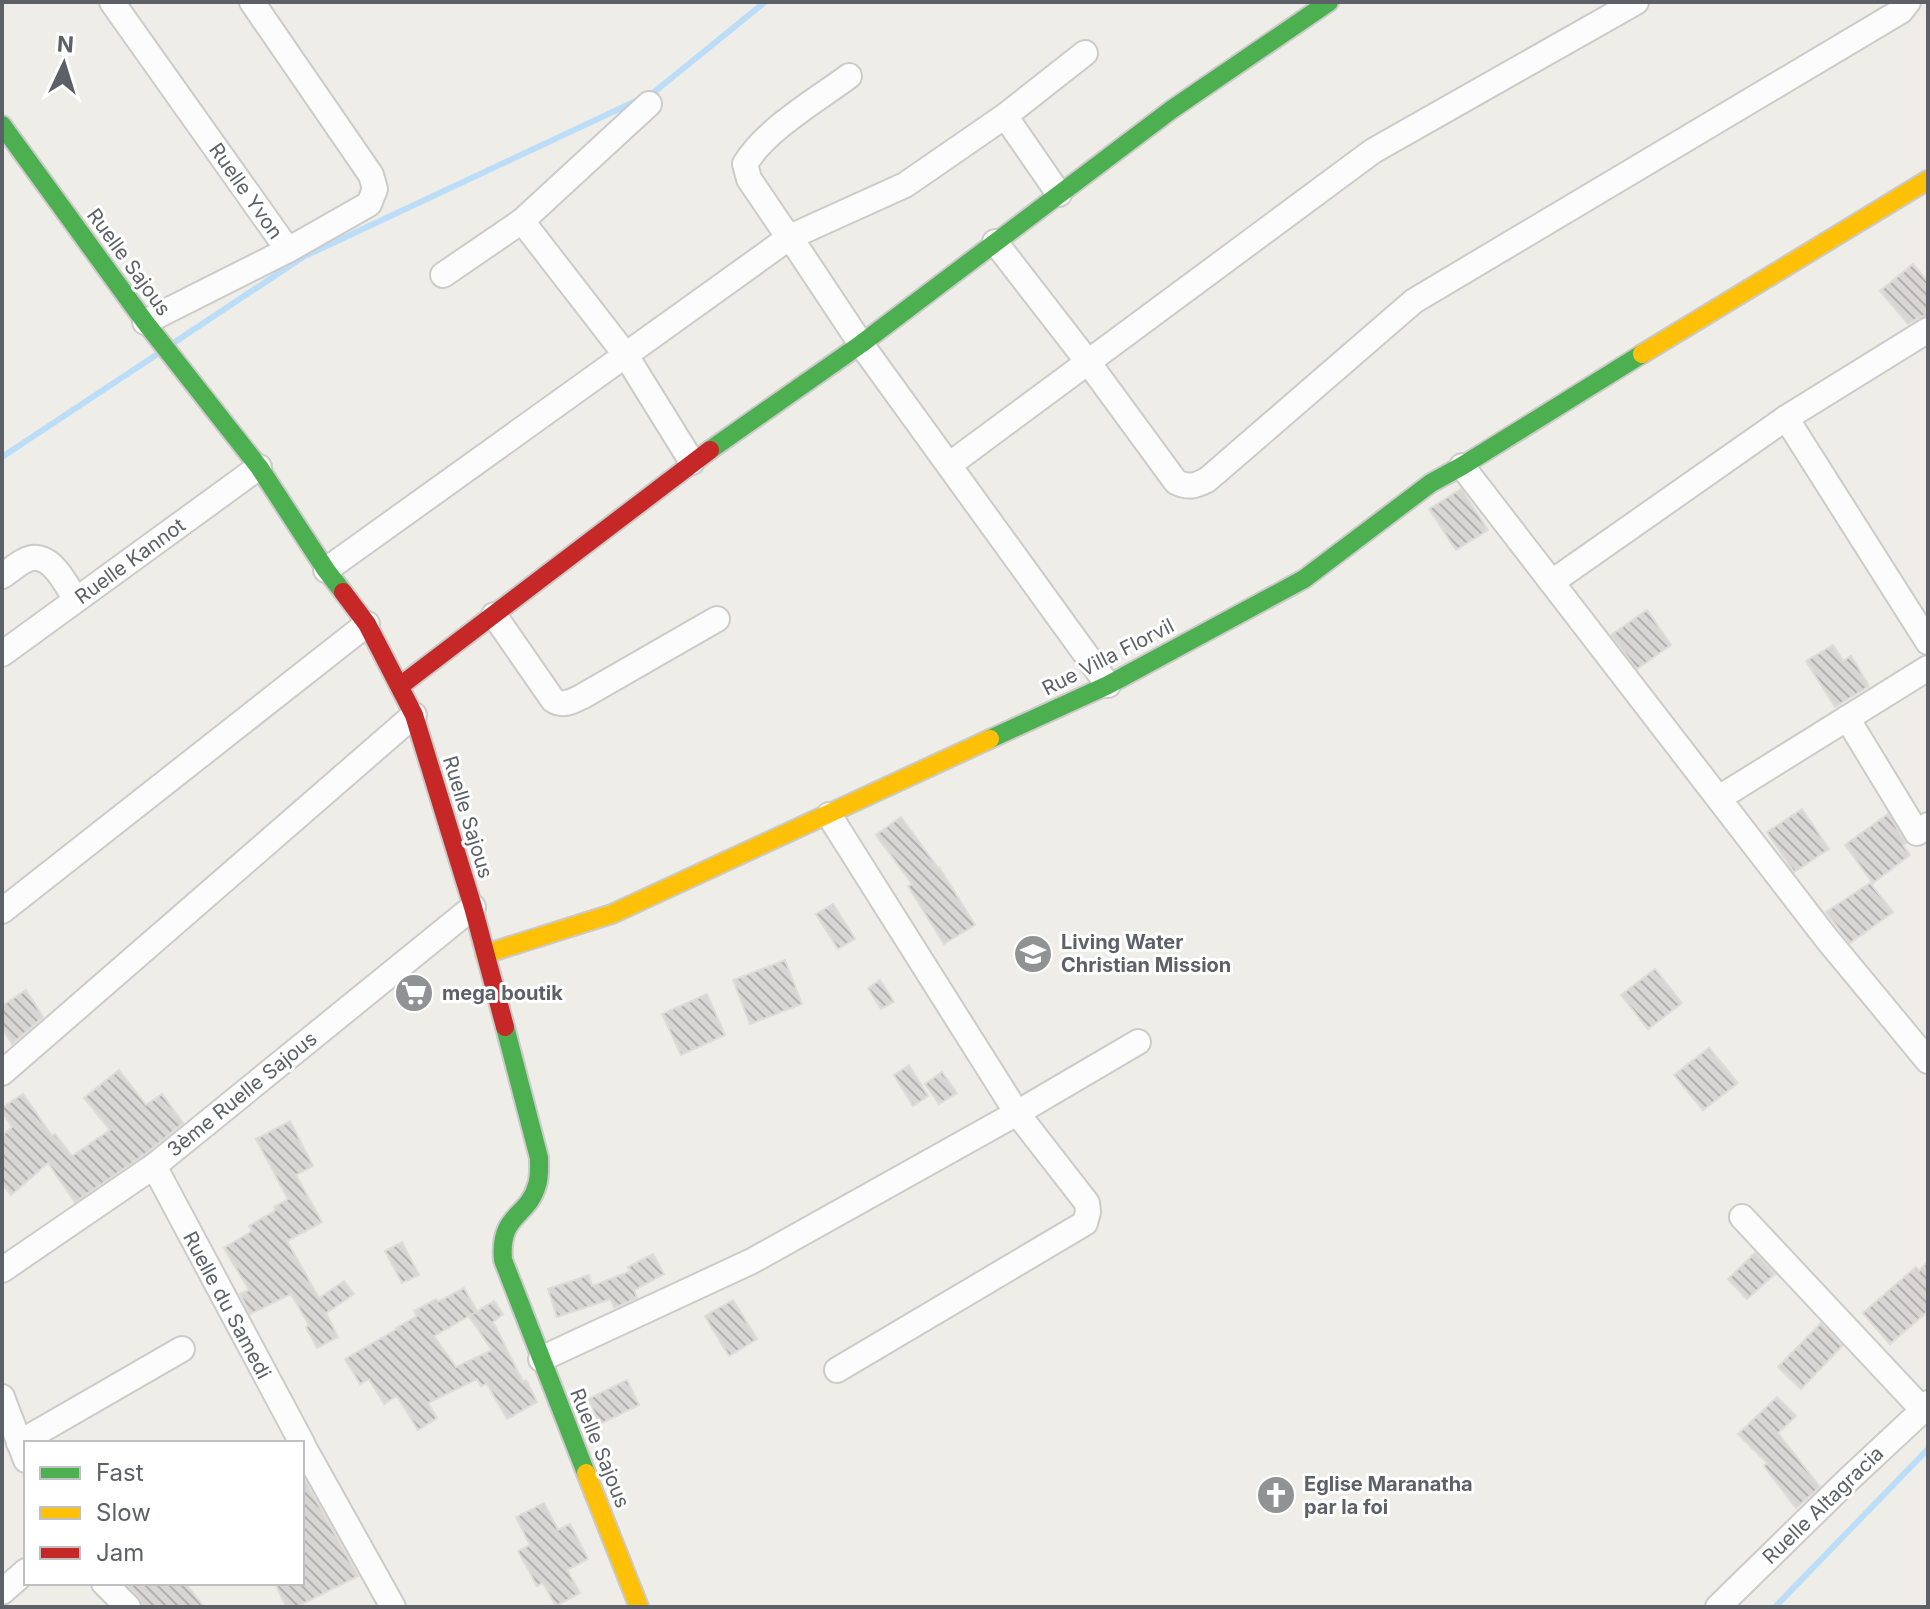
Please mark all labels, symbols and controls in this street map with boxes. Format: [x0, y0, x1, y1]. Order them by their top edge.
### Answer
north arrow [24, 24, 104, 104]
text: N [56, 30, 75, 58]
street label: Ruelle Yvon [204, 138, 288, 244]
street label: Ruelle Sajous [82, 204, 176, 320]
street label: Ruelle Kannot [70, 513, 190, 609]
street label: Rue Villa Florvil [1038, 613, 1178, 701]
street label: Ruelle Sajous [438, 753, 498, 881]
place label: Living Water Christian Mission [1061, 930, 1231, 977]
school or university icon: Living Water Christian Mission [1012, 933, 1054, 975]
supermarket icon: mega boutik [393, 972, 435, 1014]
place label: mega boutik [442, 981, 563, 1005]
street label: 3ème Ruelle Sajous [162, 1026, 322, 1162]
street label: Ruelle du Samedi [178, 1227, 276, 1383]
street label: Ruelle Sajous [565, 1385, 635, 1511]
legend [24, 1441, 304, 1585]
street label: Ruelle Altagracia [1758, 1441, 1888, 1569]
text: Fast [96, 1458, 144, 1487]
place label: Eglise Maranatha par la foi [1304, 1472, 1473, 1519]
church icon: Eglise Maranatha par la foi [1255, 1474, 1297, 1516]
text: Slow [96, 1498, 151, 1527]
text: Jam [96, 1538, 144, 1567]

